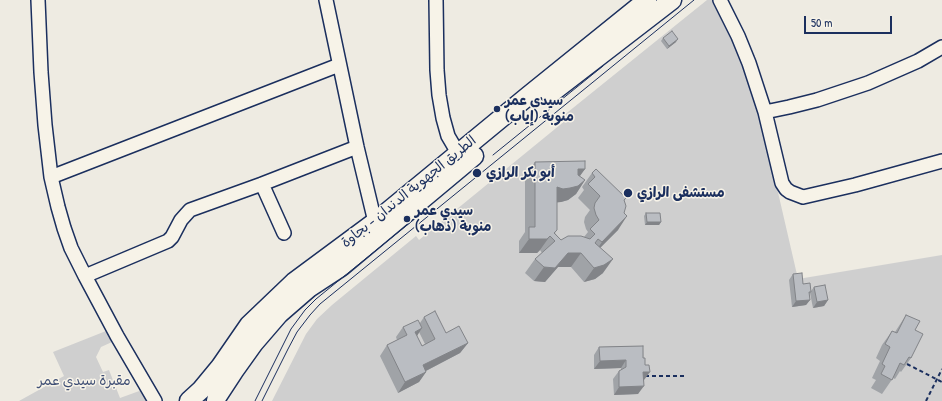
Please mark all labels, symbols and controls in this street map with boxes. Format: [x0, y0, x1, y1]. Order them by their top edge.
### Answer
scale bar [806, 8, 894, 34]
text: 50 m [811, 14, 832, 31]
place label: سيدي عمر منوبة (إياب) [505, 93, 574, 126]
marker: سيدي عمر منوبة (إياب) [492, 104, 502, 114]
street label: الطريق الجهوية الدندان - بجاوة [338, 132, 480, 252]
place label: أبو بكر الرازي [486, 165, 555, 181]
marker: أبو بكر الرازي [471, 167, 483, 179]
place label: مستشفى الرازي [637, 185, 725, 201]
marker: مستشفى الرازي [622, 187, 634, 199]
place label: سيدي عمر منوبة (ذهاب) [415, 203, 491, 236]
marker: سيدي عمر منوبة (ذهاب) [402, 214, 412, 224]
park label: مقبرة سيدي عمر [37, 373, 131, 389]

